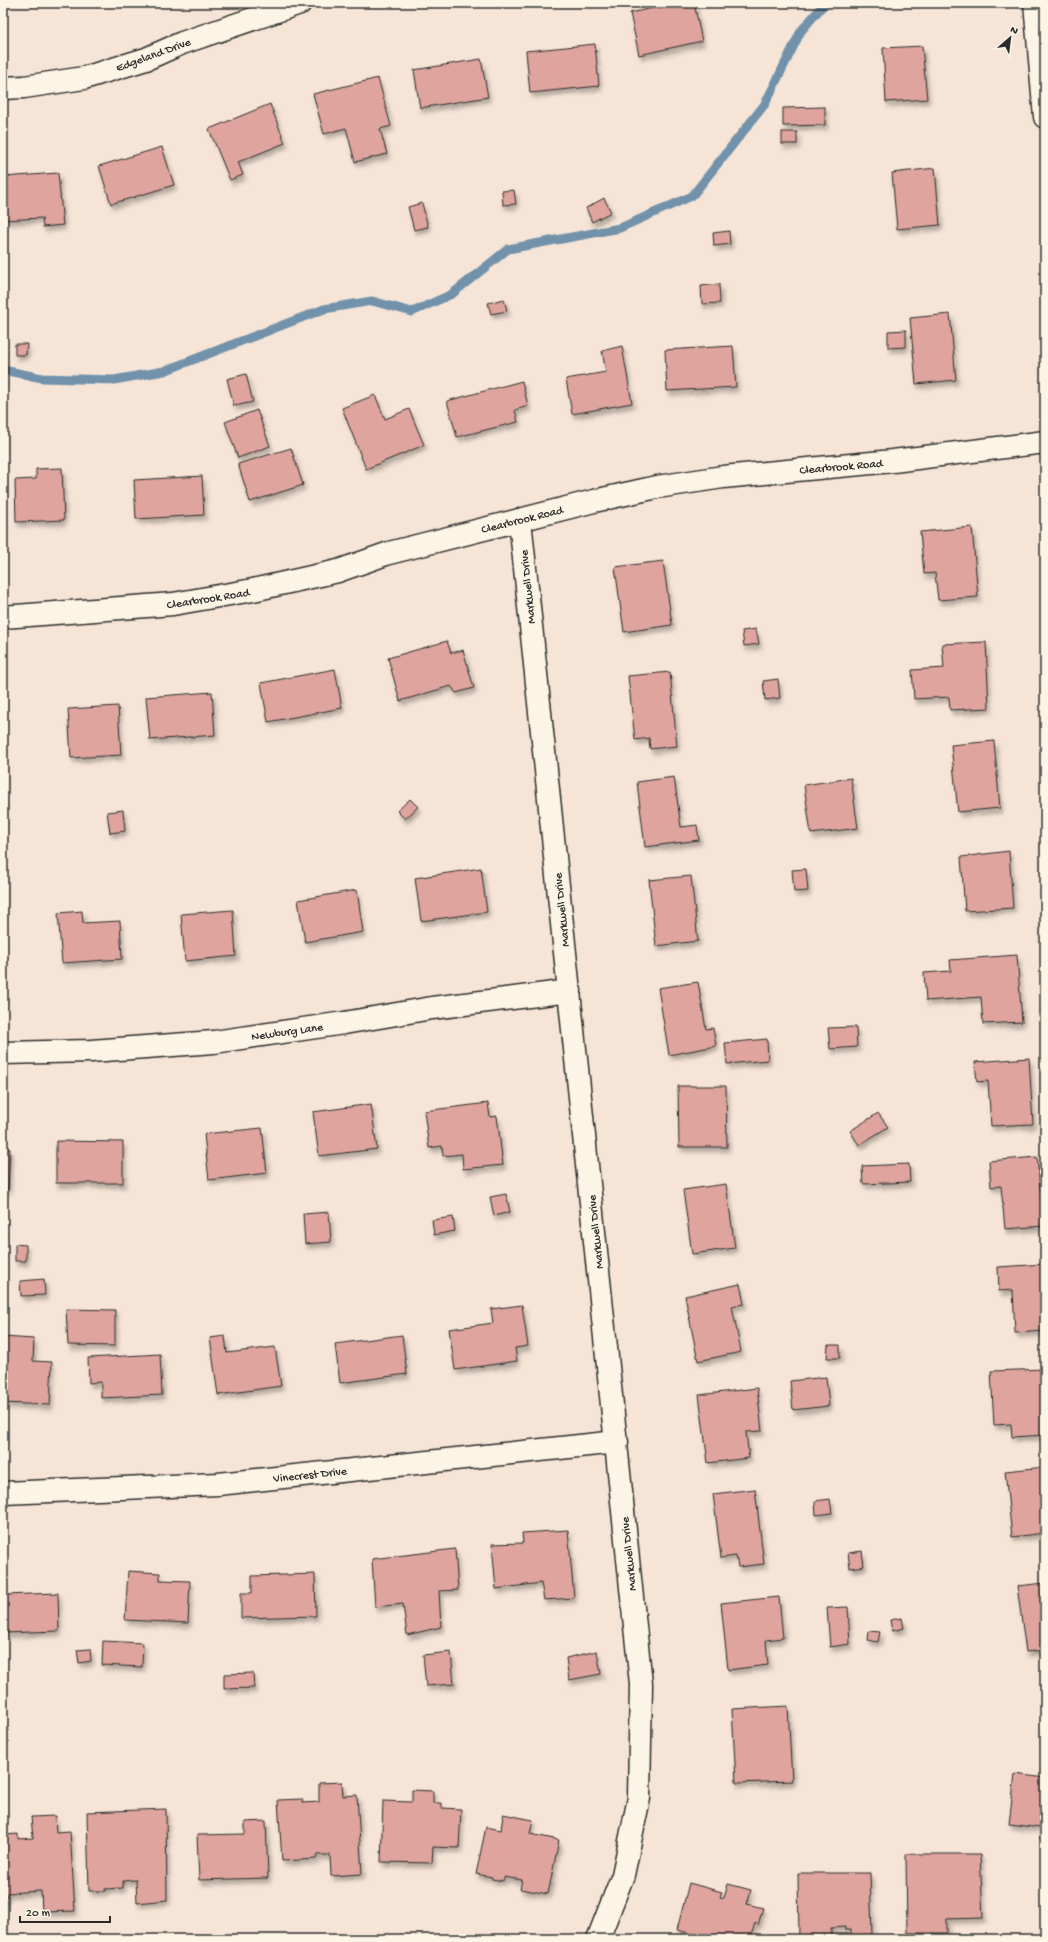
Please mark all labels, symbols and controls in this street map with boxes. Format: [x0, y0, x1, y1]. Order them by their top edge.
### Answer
north arrow [990, 18, 1030, 58]
text: N [1008, 24, 1020, 38]
street label: Edgeland Drive [114, 36, 194, 76]
street label: Clearbrook Road [799, 457, 884, 479]
street label: Clearbrook Road [480, 504, 566, 538]
street label: Markwell Drive [518, 548, 540, 625]
street label: Clearbrook Road [166, 586, 252, 613]
street label: Markwell Drive [552, 871, 574, 948]
street label: Newburg Lane [251, 1021, 325, 1045]
street label: Markwell Drive [586, 1193, 608, 1270]
street label: Vinecrest Drive [272, 1465, 349, 1487]
street label: Markwell Drive [619, 1515, 641, 1592]
scale bar [20, 1898, 110, 1924]
text: 20 m [26, 1907, 51, 1921]

